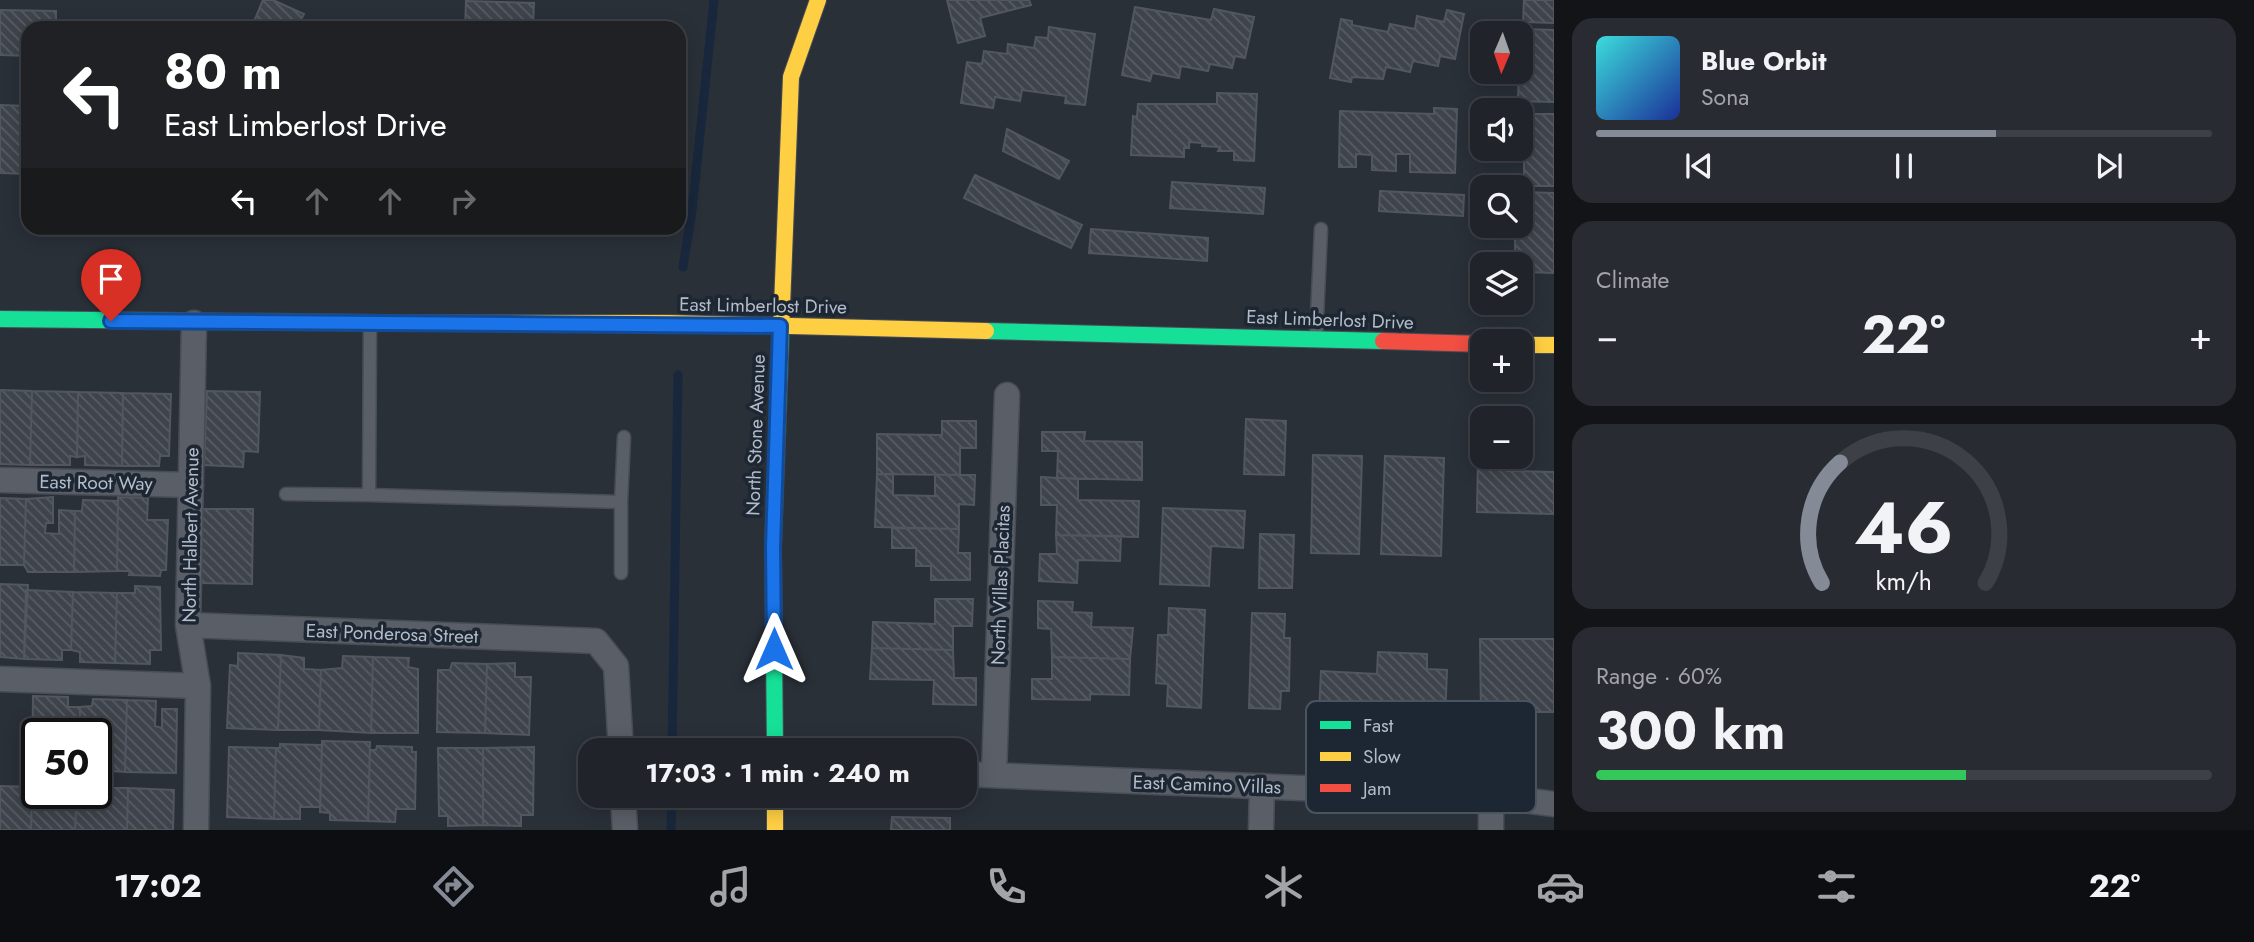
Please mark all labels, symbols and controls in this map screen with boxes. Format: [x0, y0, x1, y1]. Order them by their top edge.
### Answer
north arrow [1470, 21, 1533, 84]
map controls [1470, 21, 1533, 469]
text: 80 m [164, 37, 282, 107]
text: Blue Orbit [1701, 42, 1826, 80]
icon: left [49, 49, 140, 140]
text: Sona [1701, 80, 1749, 114]
button: sound [1470, 98, 1533, 161]
text: East Limberlost Drive [164, 102, 447, 148]
icon: previous [1680, 147, 1718, 185]
icon: pause [1885, 147, 1923, 185]
icon: next [2090, 147, 2128, 185]
button: search [1470, 175, 1533, 238]
icon: left [225, 182, 263, 220]
icon: ahead [298, 182, 336, 220]
icon: ahead [371, 182, 409, 220]
icon: right [444, 182, 482, 220]
pin [81, 249, 141, 321]
button: layers [1470, 252, 1533, 315]
icon: arrive [92, 260, 130, 298]
text: Climate [1596, 263, 1669, 297]
street label: East Limberlost Drive [679, 291, 847, 320]
text: 22° [1862, 297, 1945, 373]
street label: East Limberlost Drive [1246, 303, 1415, 336]
text: − [1596, 308, 1618, 363]
text: + [2189, 308, 2212, 363]
button: + [1470, 329, 1533, 392]
street label: North Stone Avenue [739, 353, 772, 516]
button: − [1470, 406, 1533, 469]
street label: North Halbert Avenue [175, 447, 206, 623]
street label: East Root Way [39, 468, 154, 497]
text: 46 [1854, 475, 1954, 580]
street label: North Villas Placitas [984, 504, 1017, 665]
text: km/h [1876, 562, 1932, 598]
position arrow [737, 612, 811, 686]
street label: East Ponderosa Street [305, 617, 479, 650]
text: Range · 60% [1596, 659, 1722, 693]
text: 300 km [1596, 693, 1785, 769]
legend [1306, 701, 1536, 813]
text: Fast [1363, 712, 1394, 739]
speed limit sign: 50 [21, 718, 112, 809]
text: Slow [1363, 743, 1401, 770]
text: 17:03 · 1 min · 240 m [645, 754, 910, 792]
street label: East Camino Villas [1132, 768, 1282, 801]
text: Jam [1360, 775, 1392, 802]
icon: directions [429, 862, 478, 911]
icon: music [706, 862, 755, 911]
icon: phone [982, 862, 1031, 911]
icon: climate [1259, 862, 1308, 911]
icon: car [1536, 862, 1585, 911]
icon: filters [1812, 862, 1861, 911]
text: 17:02 [114, 863, 202, 909]
text: 22° [2089, 863, 2140, 909]

